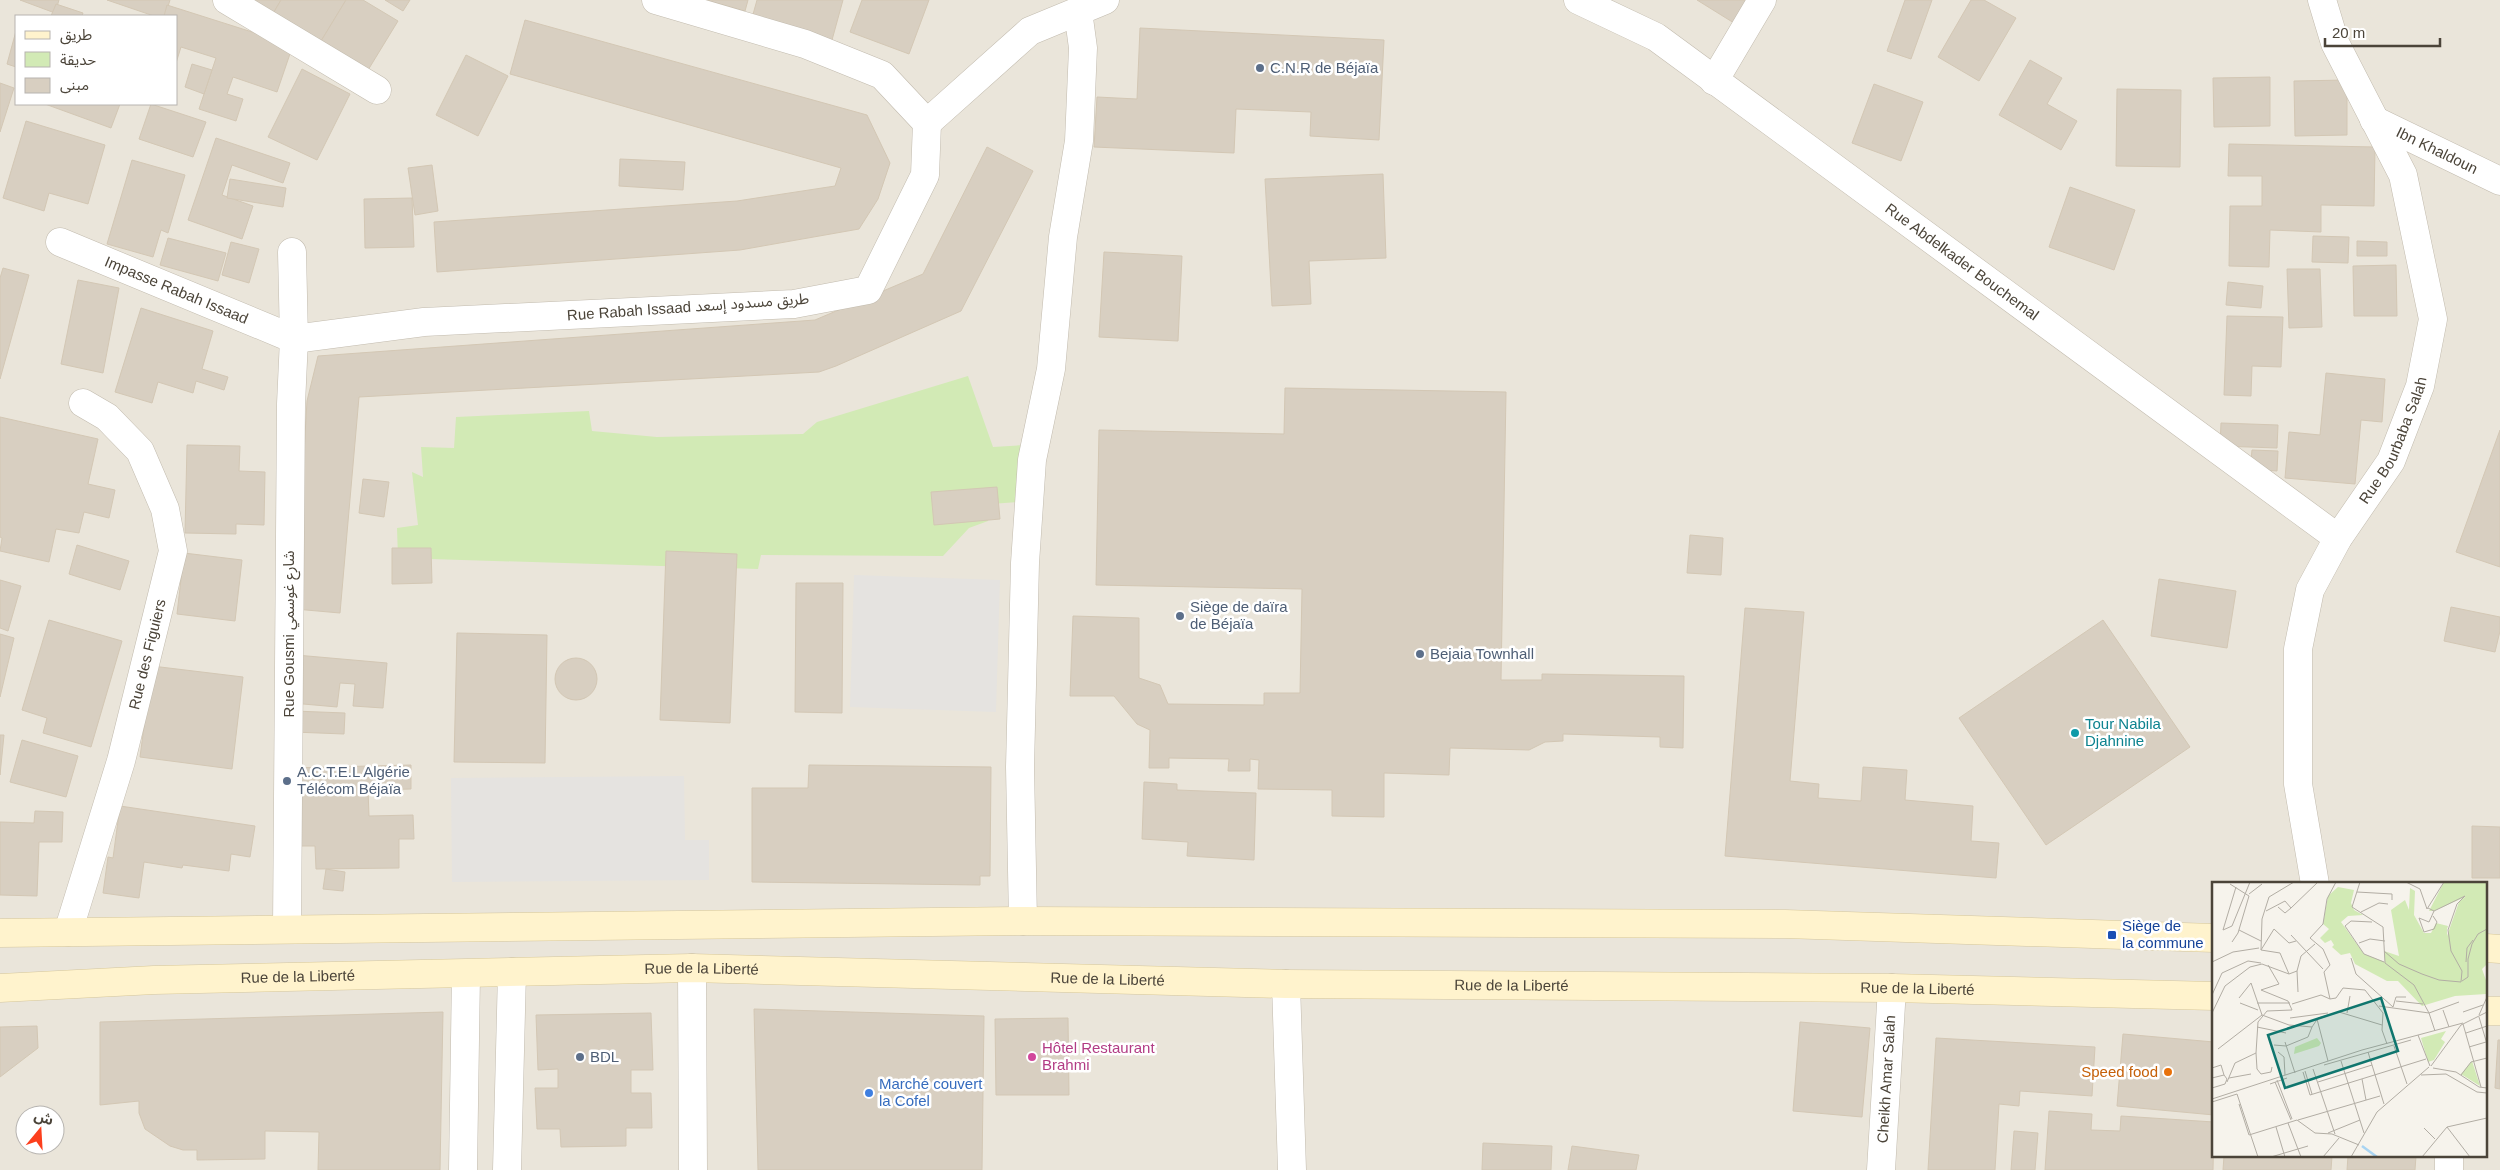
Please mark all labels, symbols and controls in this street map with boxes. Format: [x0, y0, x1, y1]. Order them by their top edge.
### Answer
legend [15, 15, 178, 105]
scale bar [2325, 15, 2440, 47]
text: 20 m [2332, 24, 2365, 41]
text: طريق [60, 26, 92, 45]
text: حديقة [60, 51, 96, 68]
place label: C.N.R de Béjaïa [1270, 59, 1379, 76]
marker: C.N.R de Béjaïa [1254, 62, 1266, 74]
text: مبنى [60, 76, 89, 94]
street label: Ibn Khaldoun [2394, 123, 2481, 177]
street label: Rue Abdelkader Bouchemal [1882, 199, 2042, 323]
street label: Impasse Rabah Issaad [102, 253, 251, 327]
street label: Rue Rabah Issaad طريق مسدود إسعد [566, 290, 810, 325]
street label: Rue Bourbaba Salah [2355, 375, 2430, 507]
street label: Rue Gousmi شارع غوسمي [280, 550, 301, 718]
street label: Rue des Figuiers [125, 597, 169, 711]
place label: Siège de daïra de Béjaïa [1190, 598, 1288, 632]
marker: Siège de daïra de Béjaïa [1174, 610, 1186, 622]
place label: Bejaia Townhall [1430, 645, 1534, 662]
marker: Bejaia Townhall [1414, 648, 1426, 660]
place label: Tour Nabila Djahnine [2085, 715, 2162, 749]
marker: Tour Nabila Djahnine [2069, 727, 2081, 739]
place label: A.C.T.E.L Algérie Télécom Béjaïa [297, 763, 410, 797]
marker: A.C.T.E.L Algérie Télécom Béjaïa [281, 775, 293, 787]
inset map [2212, 882, 2488, 1158]
place label: Siège de la commune [2122, 917, 2204, 951]
marker: Siège de la commune [2106, 929, 2118, 941]
street label: Rue de la Liberté [644, 959, 759, 978]
street label: Rue de la Liberté [240, 967, 355, 986]
street label: Rue de la Liberté [1050, 969, 1165, 989]
street label: Rue de la Liberté [1454, 976, 1569, 994]
street label: Rue de la Liberté [1860, 979, 1975, 998]
street label: Cheikh Amar Salah [1874, 1014, 1898, 1144]
place label: Hôtel Restaurant Brahmi [1042, 1039, 1155, 1073]
place label: BDL [590, 1048, 619, 1065]
marker: BDL [574, 1051, 586, 1063]
marker: Hôtel Restaurant Brahmi [1026, 1051, 1038, 1063]
place label: Speed food [2081, 1063, 2158, 1080]
marker: Speed food [2162, 1066, 2174, 1078]
place label: Marché couvert la Cofel [879, 1075, 983, 1109]
marker: Marché couvert la Cofel [863, 1087, 875, 1099]
north arrow [15, 1105, 65, 1155]
text: ش [32, 1107, 56, 1128]

